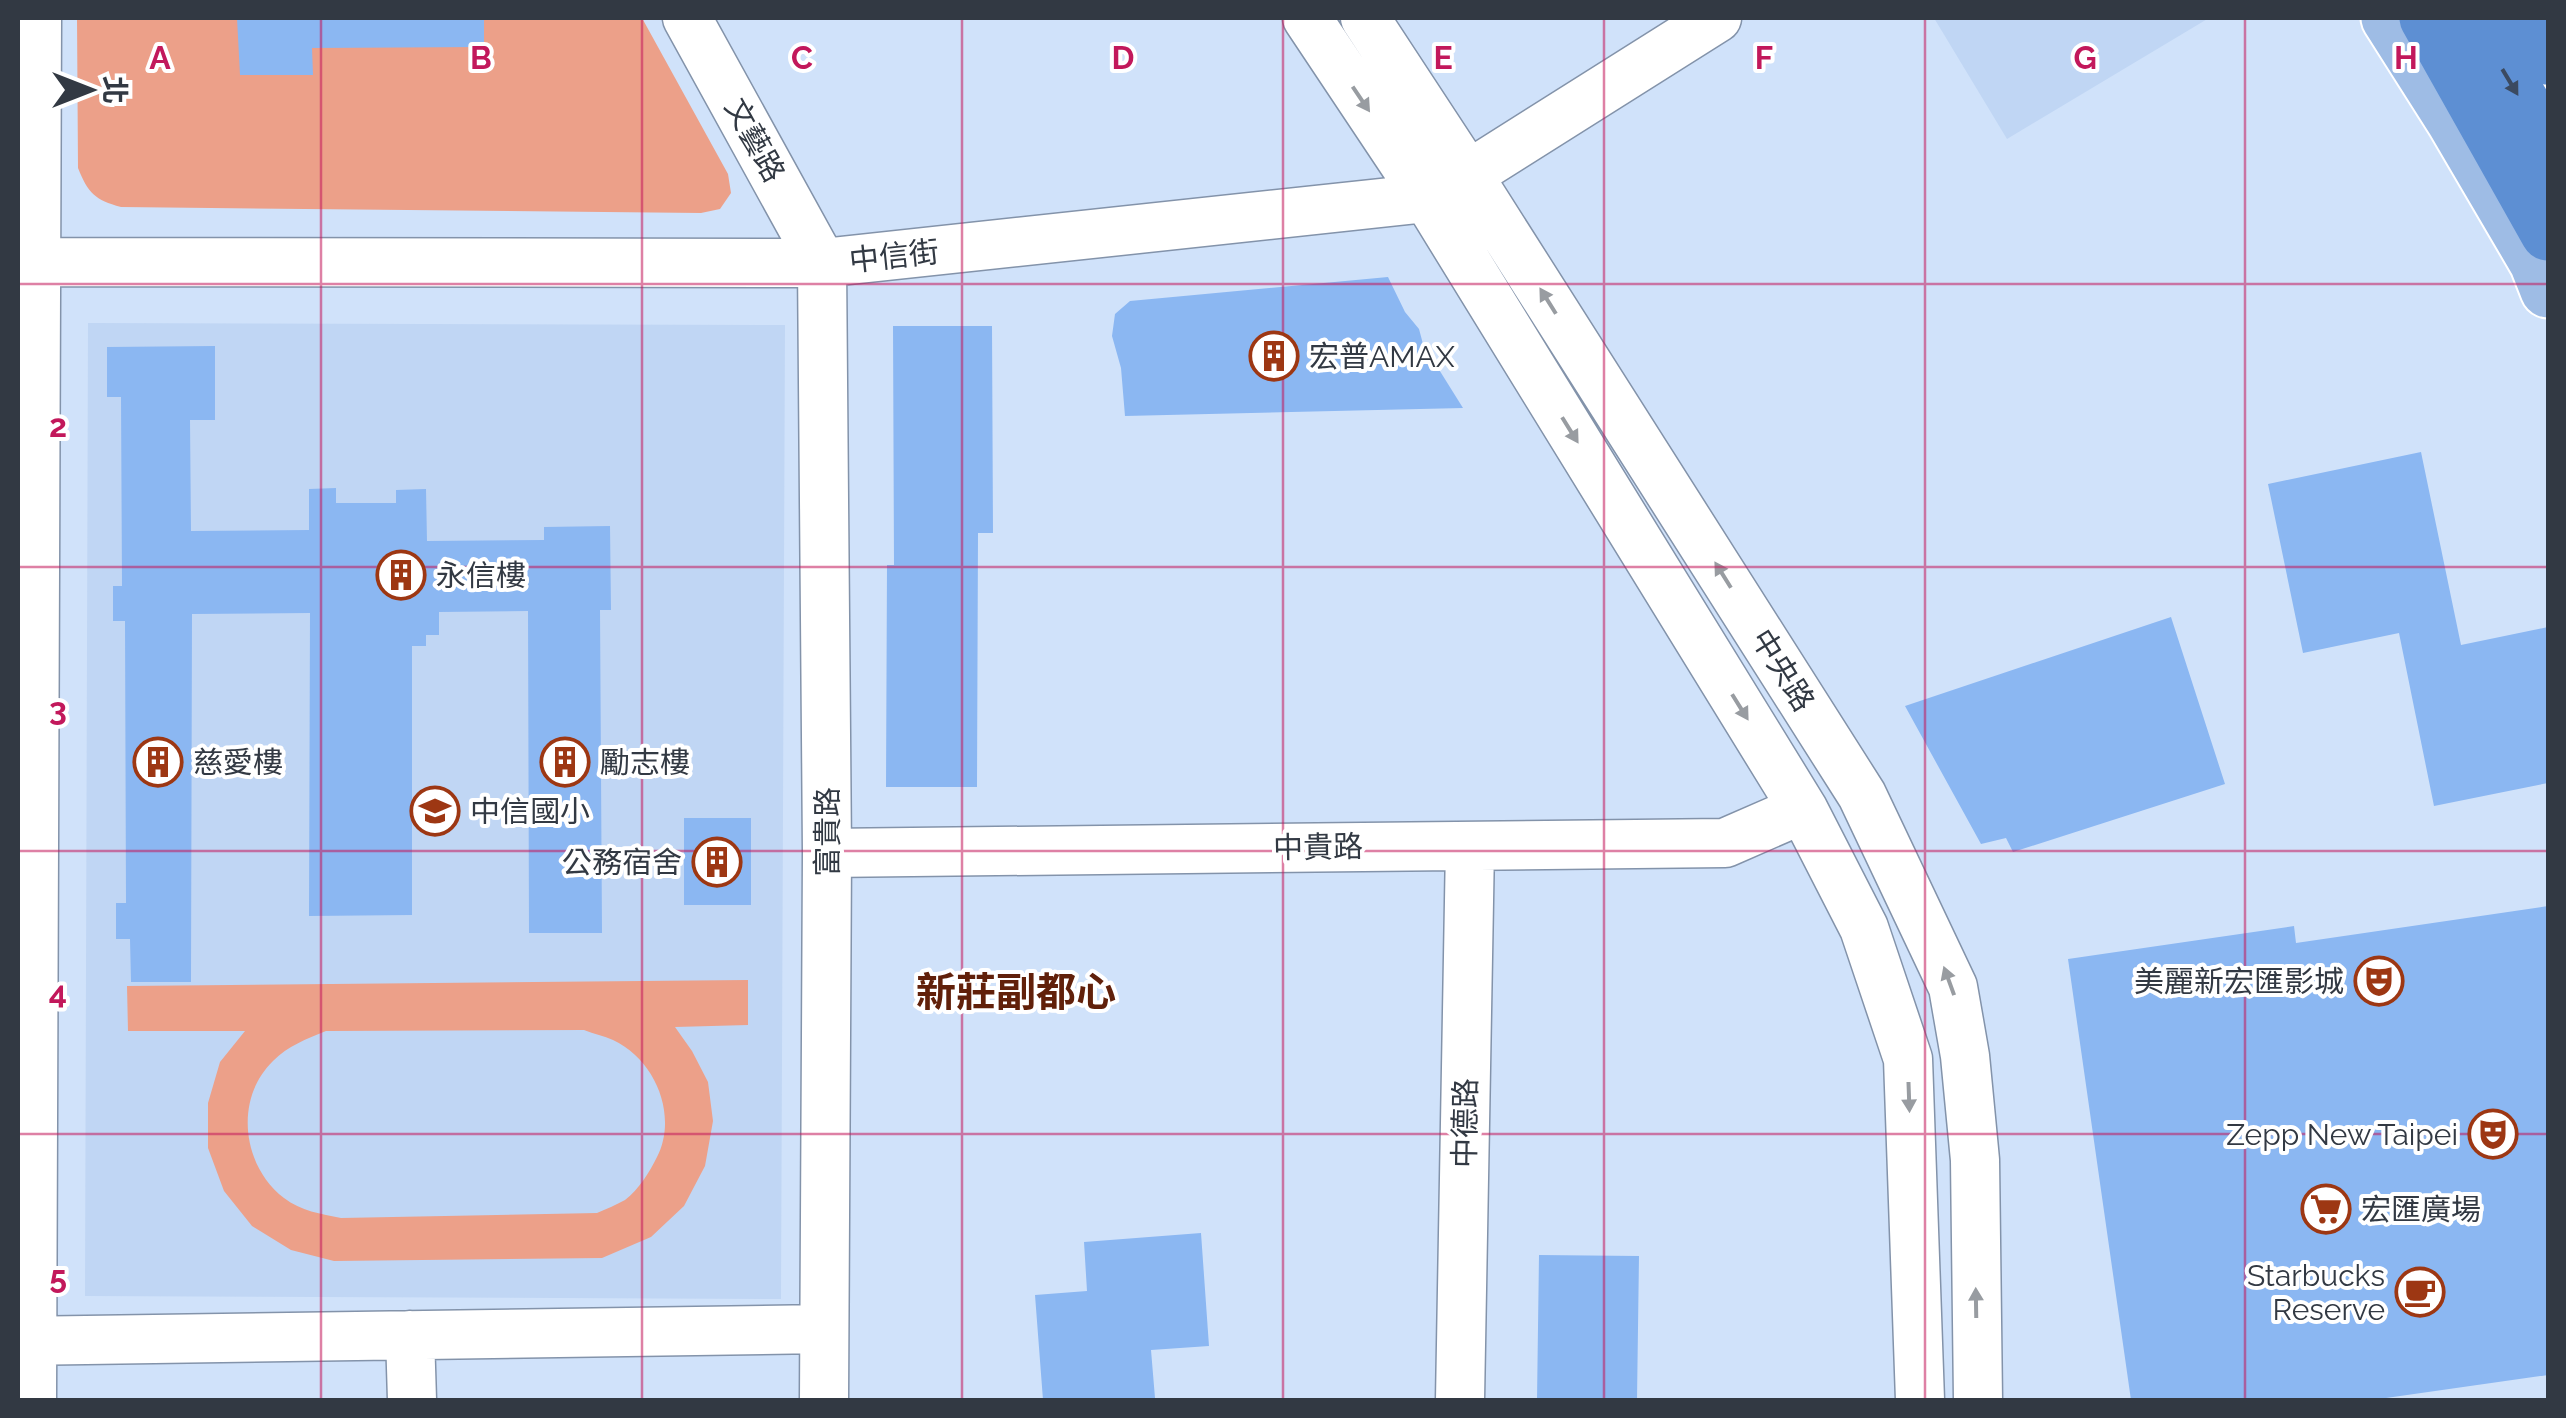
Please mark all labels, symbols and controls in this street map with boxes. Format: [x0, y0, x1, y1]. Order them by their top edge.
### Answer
text: A [149, 39, 171, 76]
text: B [470, 39, 492, 76]
text: C [791, 39, 813, 76]
text: D [1112, 39, 1134, 76]
text: E [1433, 39, 1453, 76]
text: F [1755, 39, 1773, 76]
text: G [2073, 39, 2097, 76]
text: H [2394, 39, 2418, 76]
north arrow [40, 40, 140, 140]
one-way arrow [2501, 68, 2518, 96]
text: 北 [98, 76, 131, 104]
one-way arrow [1352, 85, 1370, 112]
street label: 文藝路 [718, 92, 792, 188]
street label: 中信街 [847, 234, 941, 278]
one-way arrow [1540, 287, 1558, 315]
building icon: 宏普AMAX [1248, 330, 1300, 382]
place label: 宏普AMAX [1309, 339, 1455, 374]
text: 2 [49, 407, 67, 444]
one-way arrow [1561, 416, 1578, 444]
building icon: 永信樓 [375, 549, 427, 601]
place label: 永信樓 [436, 558, 526, 593]
one-way arrow [1714, 562, 1732, 589]
street label: 中央路 [1744, 623, 1822, 717]
text: 3 [49, 690, 67, 727]
one-way arrow [1731, 693, 1748, 721]
building icon: 慈愛樓 [132, 736, 184, 788]
building icon: 勵志樓 [539, 736, 591, 788]
place label: 慈愛樓 [193, 745, 283, 780]
place label: 勵志樓 [600, 745, 690, 780]
school or university icon: 中信國小 [409, 785, 461, 837]
street label: 富貴路 [810, 787, 845, 877]
place label: 中信國小 [470, 794, 590, 829]
street label: 中貴路 [1273, 829, 1363, 865]
building icon: 公務宿舍 [691, 836, 743, 888]
place label: 公務宿舍 [562, 845, 682, 880]
theatre icon: 美麗新宏匯影城 [2353, 955, 2405, 1007]
place label: 美麗新宏匯影城 [2134, 964, 2344, 999]
one-way arrow [1941, 965, 1956, 995]
district label: 新莊副都心 [916, 968, 1116, 1015]
text: 4 [49, 974, 67, 1011]
street label: 中德路 [1447, 1078, 1483, 1168]
one-way arrow [1901, 1082, 1917, 1114]
theatre icon: Zepp New Taipei [2467, 1108, 2519, 1160]
place label: Zepp New Taipei [2226, 1117, 2458, 1152]
supermarket icon: 宏匯廣場 [2300, 1183, 2352, 1235]
place label: 宏匯廣場 [2361, 1192, 2481, 1227]
text: 5 [49, 1258, 67, 1295]
place label: Starbucks Reserve [2247, 1258, 2385, 1327]
cafe icon: Starbucks Reserve [2394, 1266, 2446, 1318]
one-way arrow [1968, 1287, 1984, 1319]

